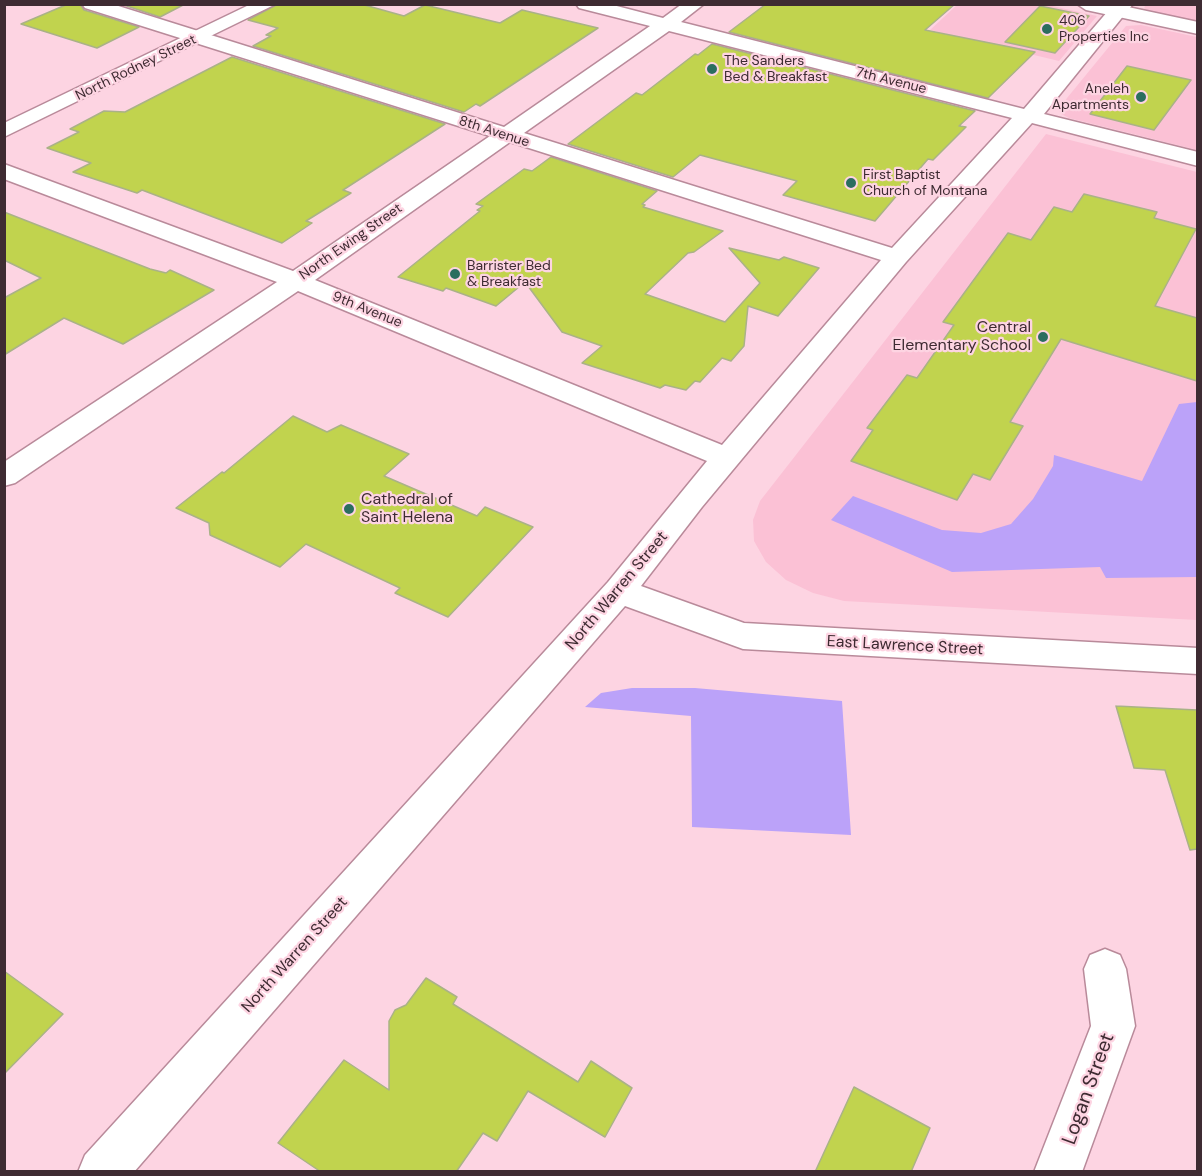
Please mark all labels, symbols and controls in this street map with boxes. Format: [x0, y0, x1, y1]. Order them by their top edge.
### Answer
place label: 406 Properties Inc [1059, 13, 1149, 46]
marker: 406 Properties Inc [1040, 22, 1054, 36]
street label: North Rodney Street [73, 31, 199, 105]
place label: The Sanders Bed & Breakfast [724, 53, 827, 86]
marker: The Sanders Bed & Breakfast [705, 62, 719, 76]
street label: 7th Avenue [854, 64, 928, 98]
place label: Aneleh Apartments [1052, 81, 1129, 114]
marker: Aneleh Apartments [1134, 90, 1148, 104]
street label: 8th Avenue [457, 113, 531, 151]
place label: First Baptist Church of Montana [863, 167, 987, 200]
marker: First Baptist Church of Montana [844, 176, 858, 190]
street label: North Ewing Street [296, 200, 406, 284]
place label: Barrister Bed & Breakfast [467, 258, 551, 290]
marker: Barrister Bed & Breakfast [448, 267, 462, 281]
street label: 9th Avenue [330, 288, 404, 332]
place label: Central Elementary School [893, 318, 1031, 356]
marker: Central Elementary School [1036, 330, 1050, 344]
place label: Cathedral of Saint Helena [361, 490, 453, 528]
marker: Cathedral of Saint Helena [342, 502, 356, 516]
street label: North Warren Street [562, 528, 672, 654]
street label: East Lawrence Street [826, 632, 984, 660]
street label: North Warren Street [238, 893, 352, 1017]
street label: Logan Street [1058, 1030, 1120, 1148]

